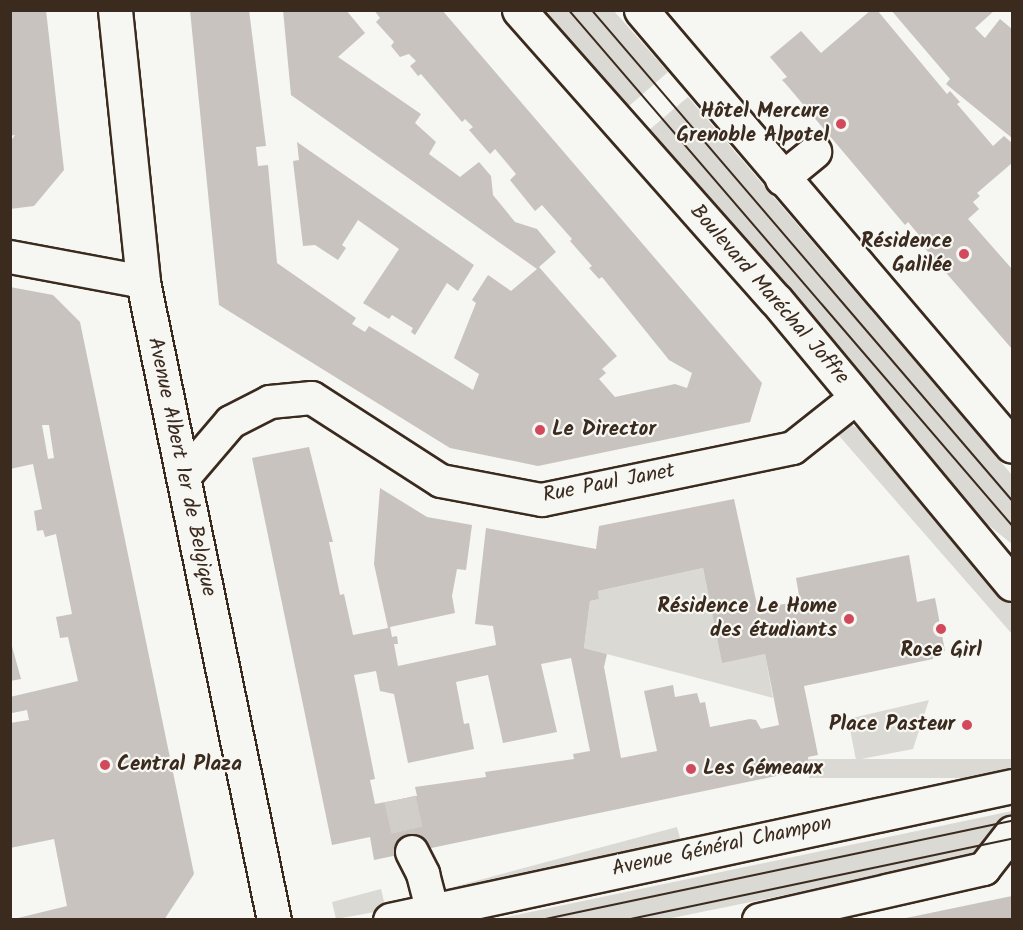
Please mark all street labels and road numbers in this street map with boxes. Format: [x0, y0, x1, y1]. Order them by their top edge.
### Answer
street label: Boulevard Maréchal Joffre [684, 200, 854, 390]
street label: Avenue Albert 1er de Belgique [141, 335, 221, 599]
street label: Rue Paul Janet [541, 459, 677, 509]
street label: Avenue Général Champon [610, 811, 834, 883]

